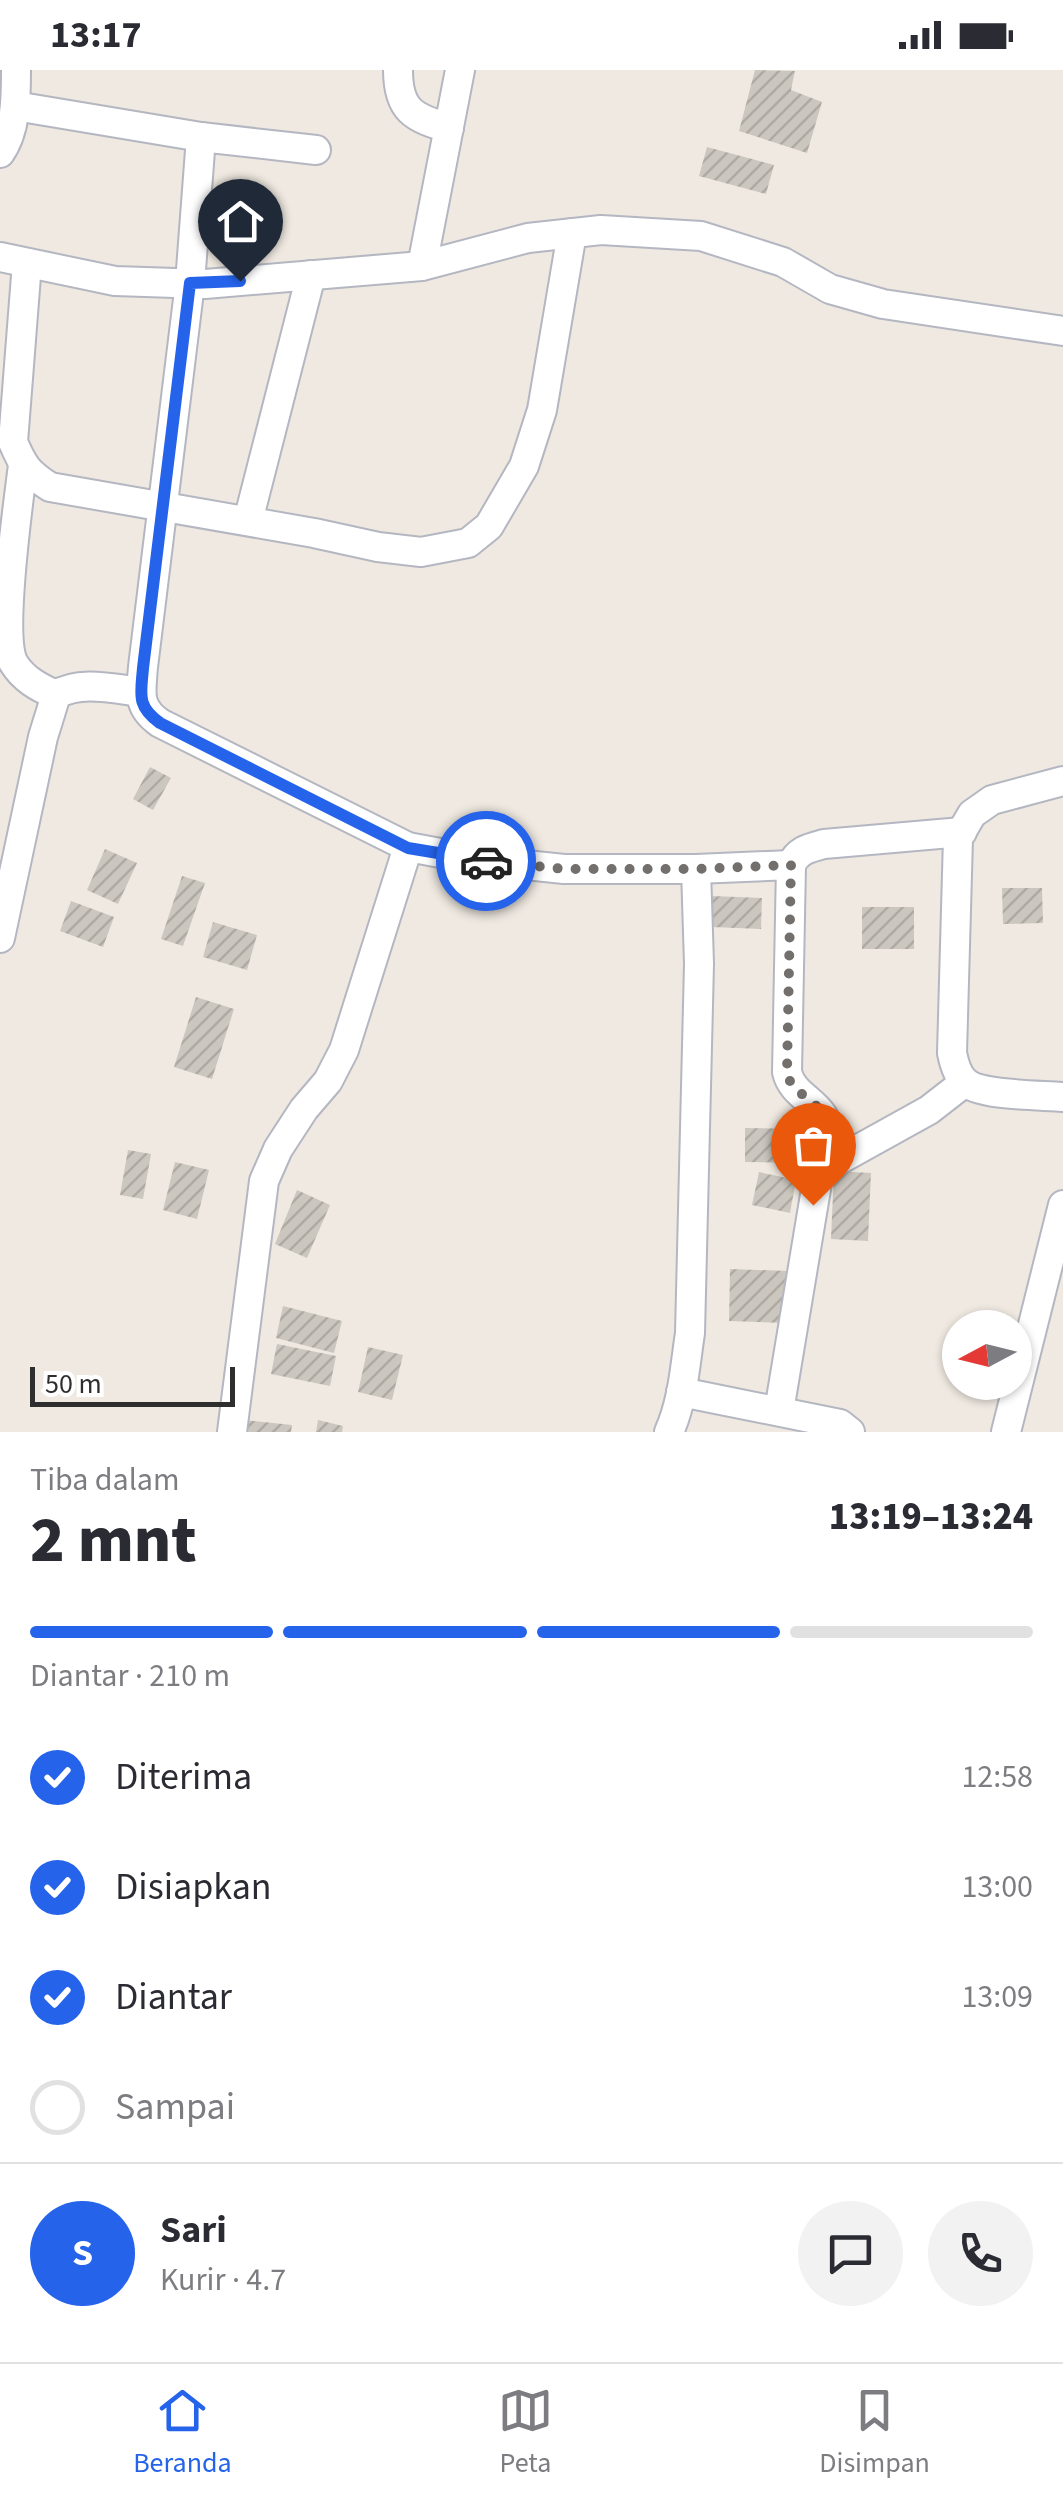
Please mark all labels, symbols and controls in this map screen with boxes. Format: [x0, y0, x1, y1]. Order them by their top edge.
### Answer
text: 13:17 [50, 8, 142, 62]
pin [198, 179, 283, 282]
icon: home [213, 194, 268, 249]
courier [436, 811, 536, 911]
icon: car [459, 834, 514, 889]
pin [771, 1103, 856, 1206]
icon: bag [786, 1118, 841, 1173]
north arrow [942, 1310, 1032, 1400]
map controls [942, 1310, 1032, 1400]
scale bar [30, 1362, 235, 1406]
text: 50 m [45, 1364, 102, 1404]
text: Tiba dalam [30, 1457, 180, 1503]
text: 13:19–13:24 [829, 1490, 1033, 1544]
text: 2 mnt [30, 1494, 197, 1587]
text: Diantar · 210 m [30, 1653, 230, 1699]
icon: check [30, 1750, 85, 1805]
text: Diterima [115, 1750, 252, 1804]
text: 12:58 [961, 1754, 1033, 1800]
icon: check [30, 1860, 85, 1915]
text: Disiapkan [115, 1860, 272, 1914]
text: 13:00 [961, 1864, 1033, 1910]
icon: check [30, 1970, 85, 2025]
text: Diantar [115, 1970, 232, 2024]
text: 13:09 [961, 1974, 1033, 2020]
text: Sampai [115, 2080, 235, 2134]
button: chat [798, 2201, 903, 2306]
button: phone [928, 2201, 1033, 2306]
text: Sari [160, 2203, 227, 2257]
text: S [72, 2226, 93, 2280]
text: Kurir · 4.7 [160, 2257, 286, 2303]
tab: Beranda [133, 2383, 232, 2483]
tab: Peta [498, 2383, 553, 2483]
tab: Disimpan [819, 2383, 930, 2483]

